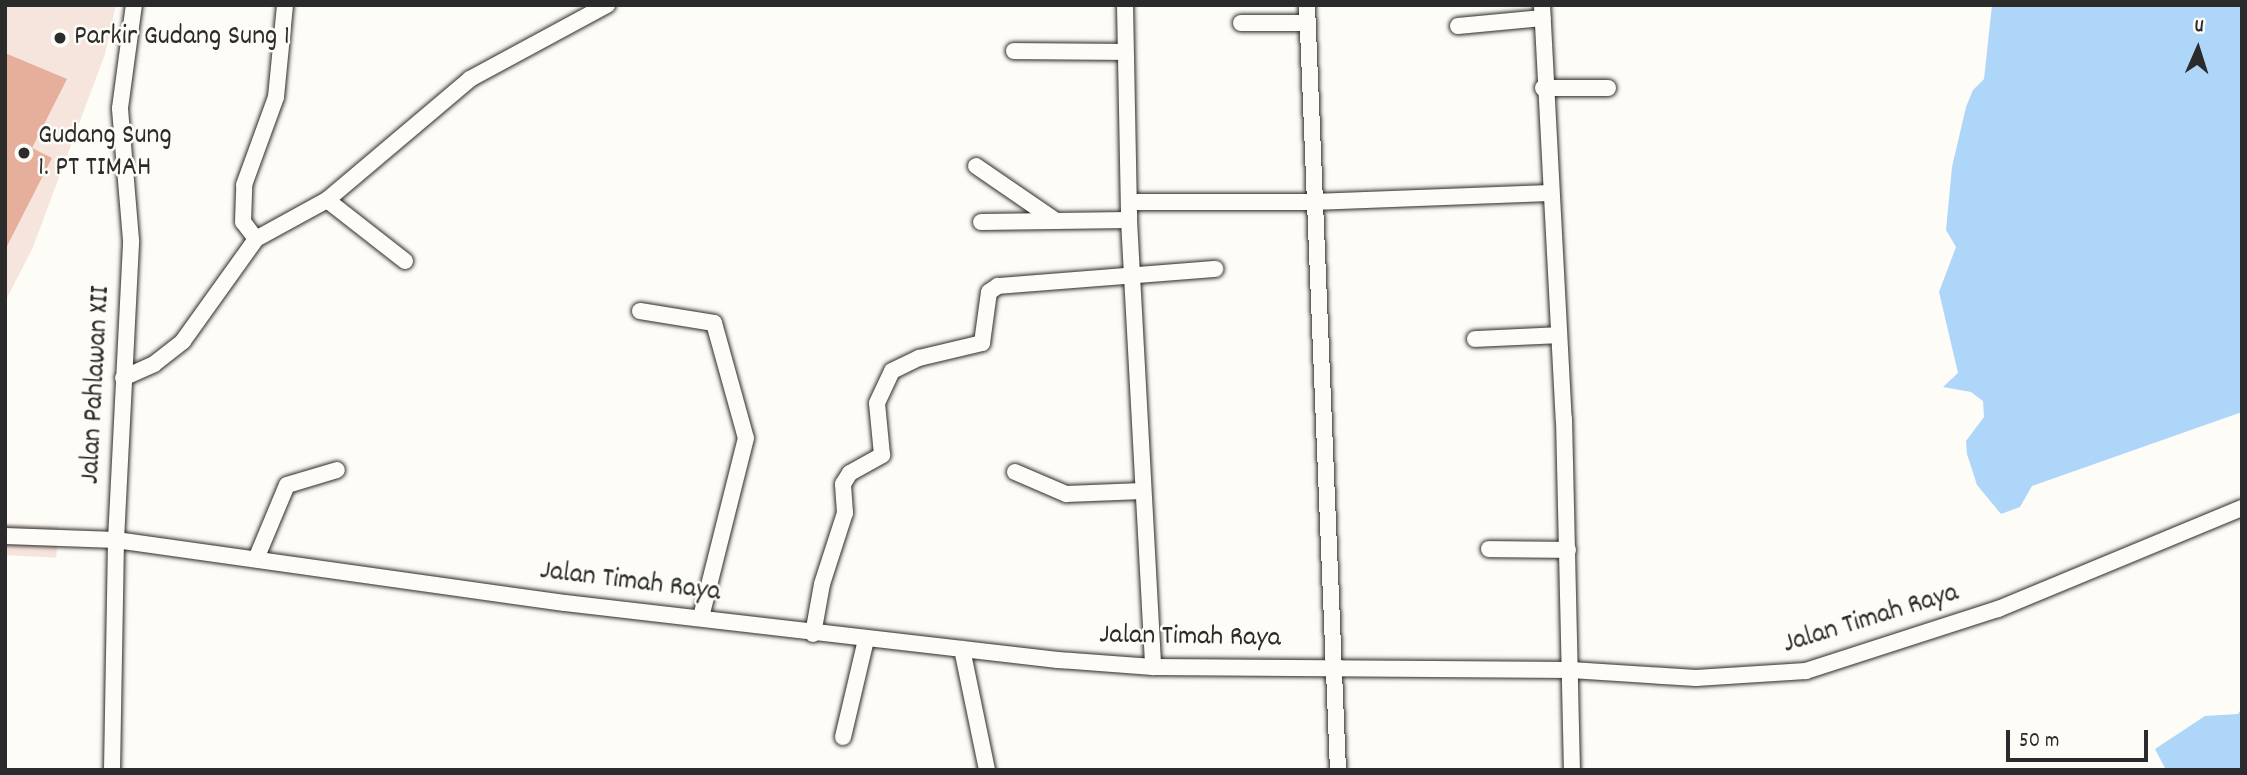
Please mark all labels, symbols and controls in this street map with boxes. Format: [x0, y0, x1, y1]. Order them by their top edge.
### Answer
north arrow [2163, 14, 2233, 84]
text: U [2194, 14, 2204, 41]
place label: Parkir Gudang Sung 1 [74, 21, 290, 55]
marker: Parkir Gudang Sung 1 [52, 30, 68, 46]
place label: Gudang Sung 1. PT TIMAH [38, 120, 172, 186]
marker: Gudang Sung 1. PT TIMAH [16, 145, 32, 161]
street label: Jalan Pahlawan XII [75, 285, 119, 485]
street label: Jalan Timah Raya [538, 555, 722, 611]
street label: Jalan Timah Raya [1779, 577, 1963, 663]
street label: Jalan Timah Raya [1099, 620, 1281, 656]
scale bar [2009, 716, 2151, 760]
text: 50 m [2019, 727, 2059, 757]

